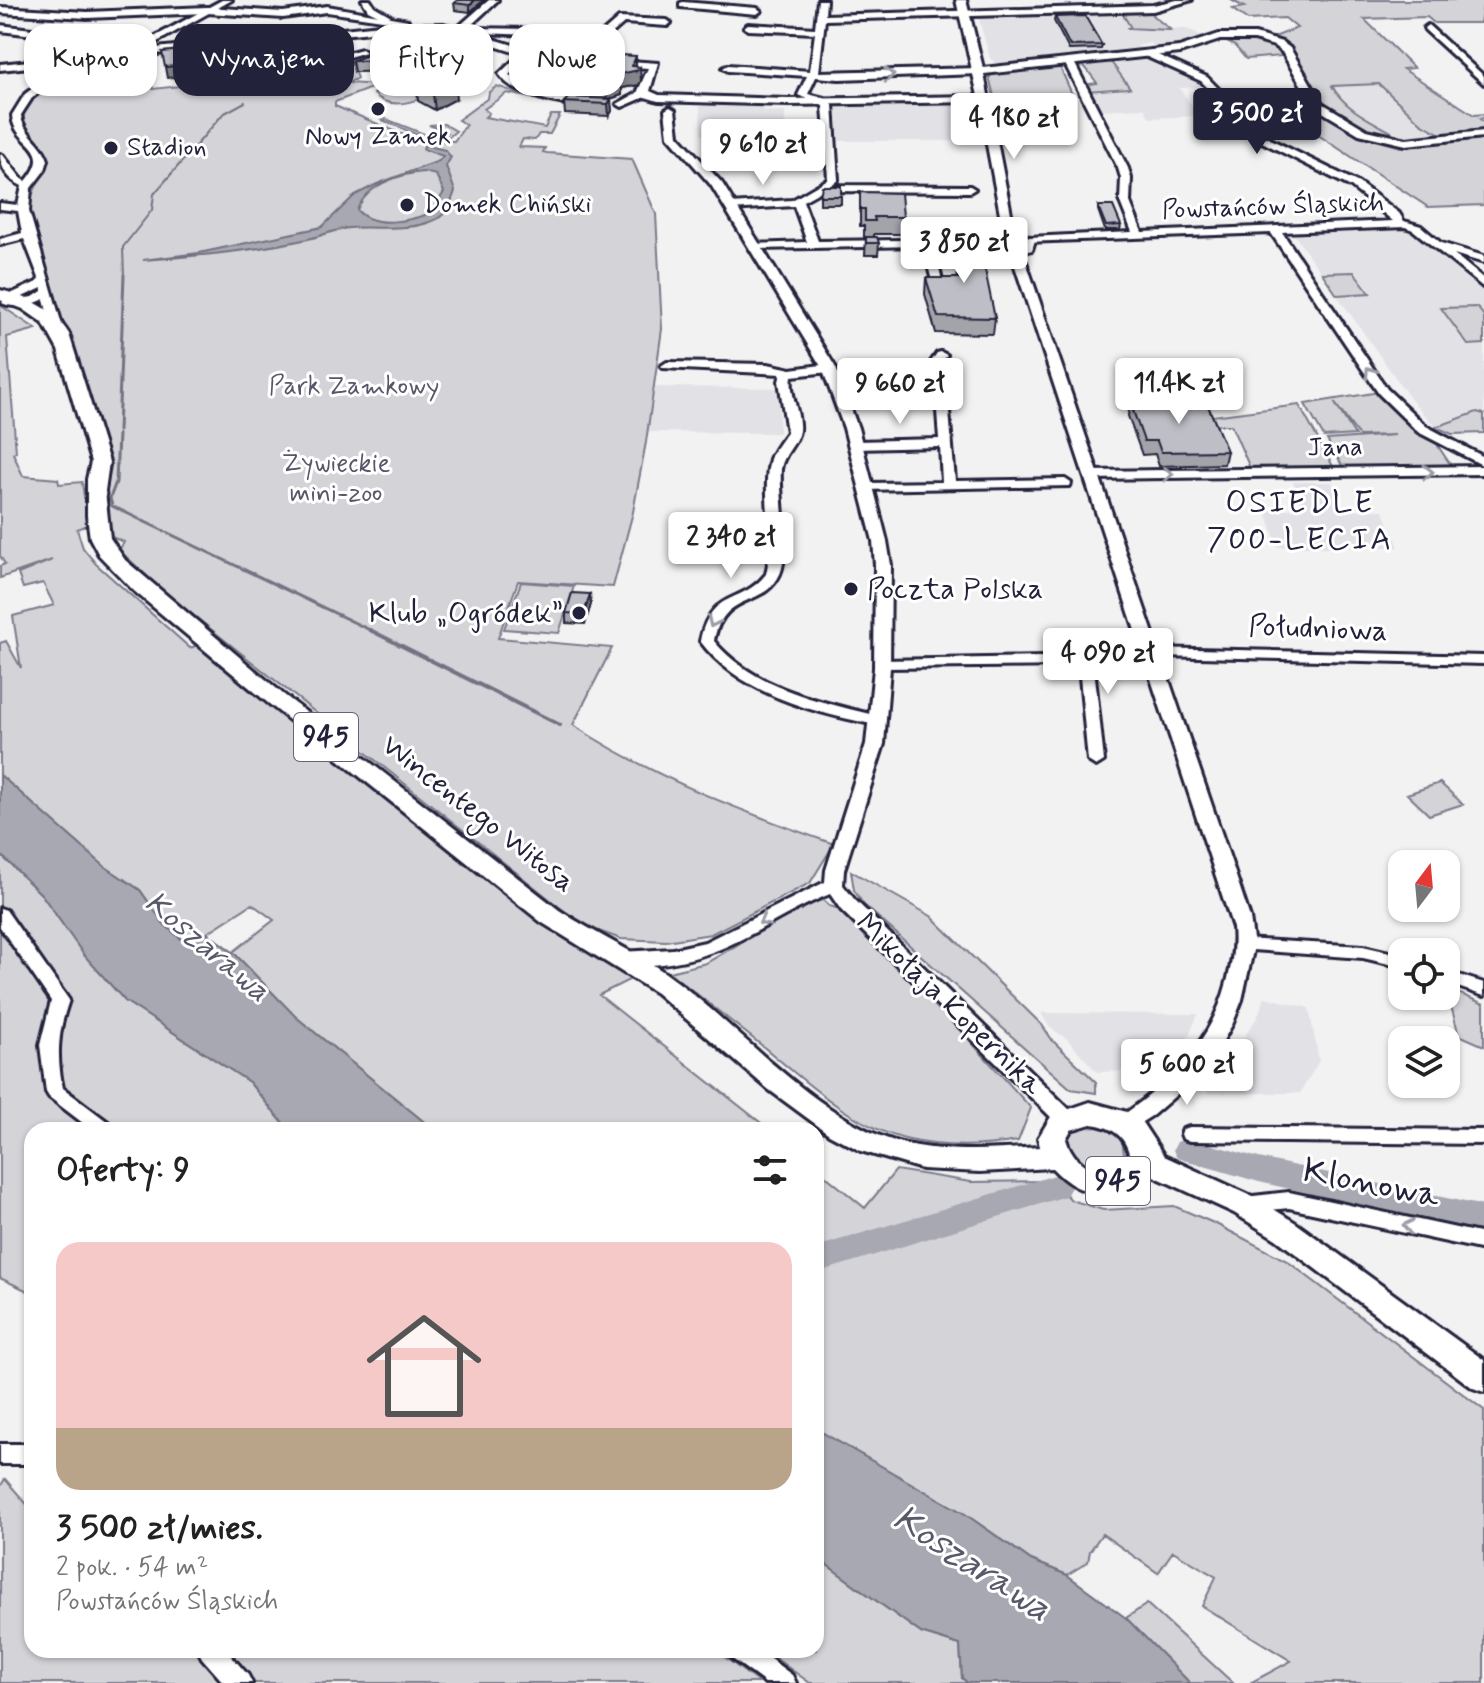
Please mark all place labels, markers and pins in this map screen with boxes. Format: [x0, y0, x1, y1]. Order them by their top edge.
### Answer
pin: 3 500 zł [1174, 88, 1340, 156]
pin: 4 180 zł [931, 93, 1097, 161]
marker: Nowy Zamek [369, 100, 387, 118]
pin: 9 610 zł [680, 119, 846, 187]
place label: Nowy Zamek [305, 120, 451, 154]
place label: Stadion [127, 131, 207, 165]
marker: Stadion [102, 139, 120, 157]
place label: Domek Chiński [423, 188, 591, 222]
marker: Domek Chiński [398, 196, 416, 214]
pin: 3 850 zł [881, 217, 1047, 285]
pin: 9 660 zł [817, 358, 983, 426]
pin: 11.4K zł [1096, 358, 1262, 426]
pin: 2 340 zł [648, 512, 814, 580]
place label: Poczta Polska [867, 570, 1043, 609]
marker: Poczta Polska [842, 580, 860, 598]
place label: Klub „Ogródek” [369, 594, 563, 633]
marker: Klub „Ogródek” [570, 604, 588, 622]
pin: 4 090 zł [1025, 628, 1191, 696]
pin: 5 600 zł [1104, 1039, 1270, 1107]

